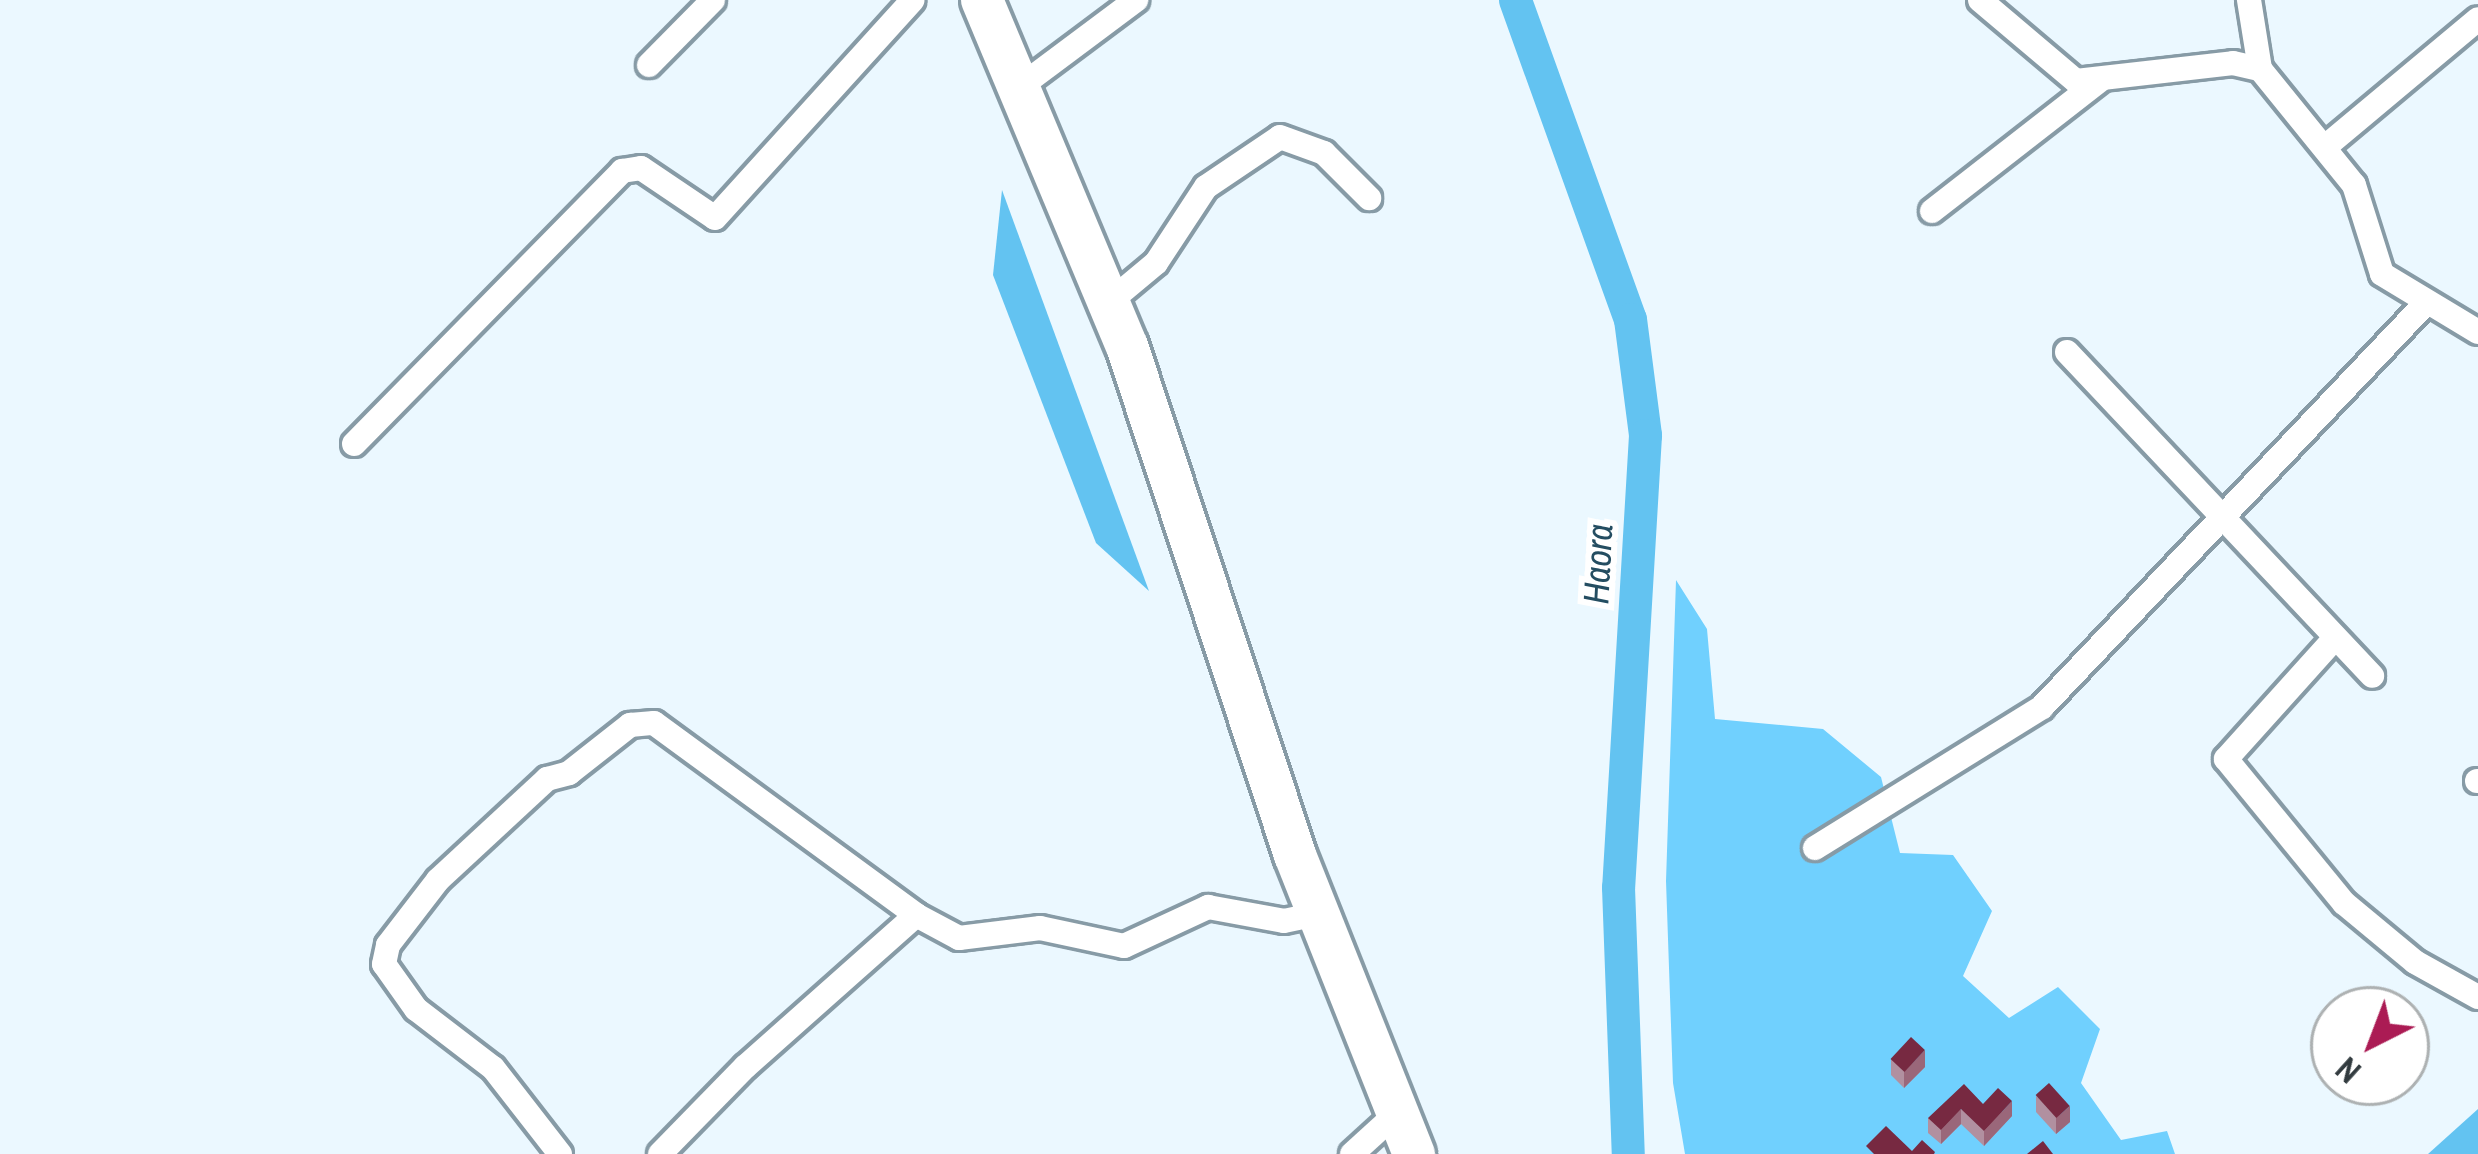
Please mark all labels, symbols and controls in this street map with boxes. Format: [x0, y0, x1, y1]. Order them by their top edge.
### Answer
water label: Haora [1574, 523, 1622, 605]
north arrow [2310, 986, 2430, 1106]
text: N [2326, 1048, 2370, 1093]

